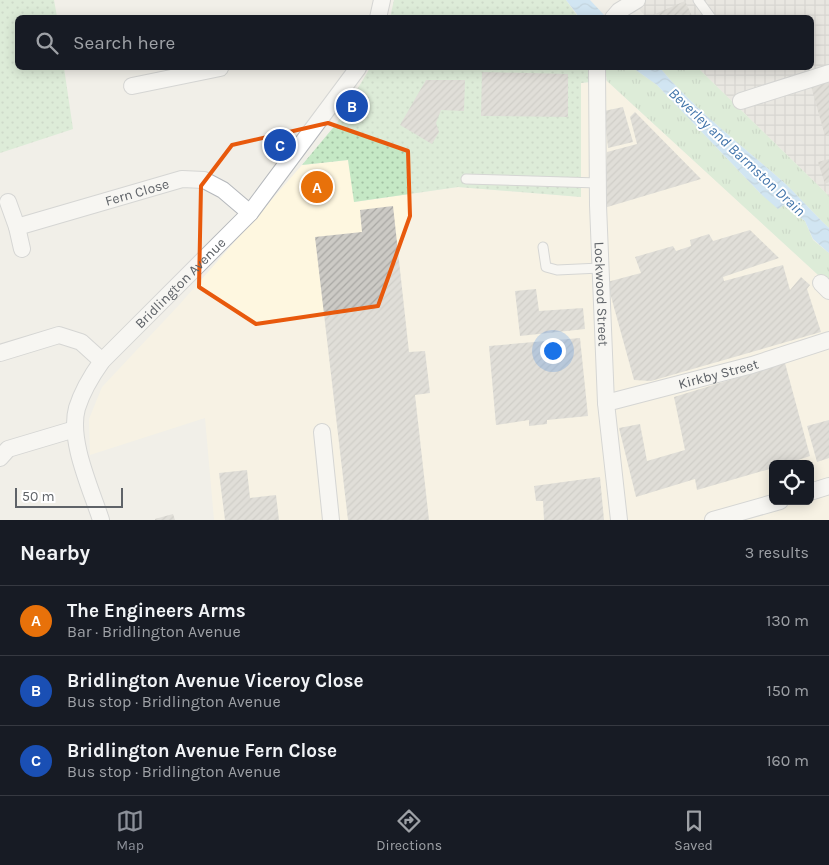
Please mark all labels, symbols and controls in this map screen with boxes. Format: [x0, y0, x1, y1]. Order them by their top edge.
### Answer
search box [15, 15, 814, 70]
icon: search [33, 29, 61, 57]
text: Search here [73, 32, 175, 54]
water label: Beverley and Barmston Drain [665, 84, 809, 220]
pin: B [336, 87, 368, 125]
pin: C [264, 126, 296, 164]
pin: A [301, 168, 333, 206]
street label: Fern Close [103, 175, 171, 209]
street label: Bridlington Avenue [131, 234, 229, 332]
street label: Lockwood Street [591, 241, 612, 347]
your location [540, 338, 566, 364]
street label: Kirkby Street [676, 355, 761, 392]
map controls [769, 460, 814, 505]
button: locate [769, 460, 814, 505]
scale bar [15, 485, 122, 508]
text: 50 m [22, 488, 55, 505]
text: Nearby [20, 541, 90, 565]
text: 3 results [745, 543, 809, 562]
text: The Engineers Arms [67, 600, 246, 622]
text: A [31, 611, 41, 630]
text: 130 m [766, 611, 809, 630]
text: Bar · Bridlington Avenue [67, 622, 241, 641]
text: Bridlington Avenue Viceroy Close [67, 670, 364, 692]
text: B [31, 681, 41, 700]
text: 150 m [766, 681, 809, 700]
text: Bus stop · Bridlington Avenue [67, 692, 281, 711]
text: Bridlington Avenue Fern Close [67, 740, 337, 762]
text: C [31, 751, 41, 770]
text: 160 m [766, 751, 809, 770]
text: Bus stop · Bridlington Avenue [67, 762, 281, 781]
tab: Map [116, 807, 144, 854]
tab: Directions [376, 807, 442, 854]
tab: Saved [674, 807, 713, 854]

